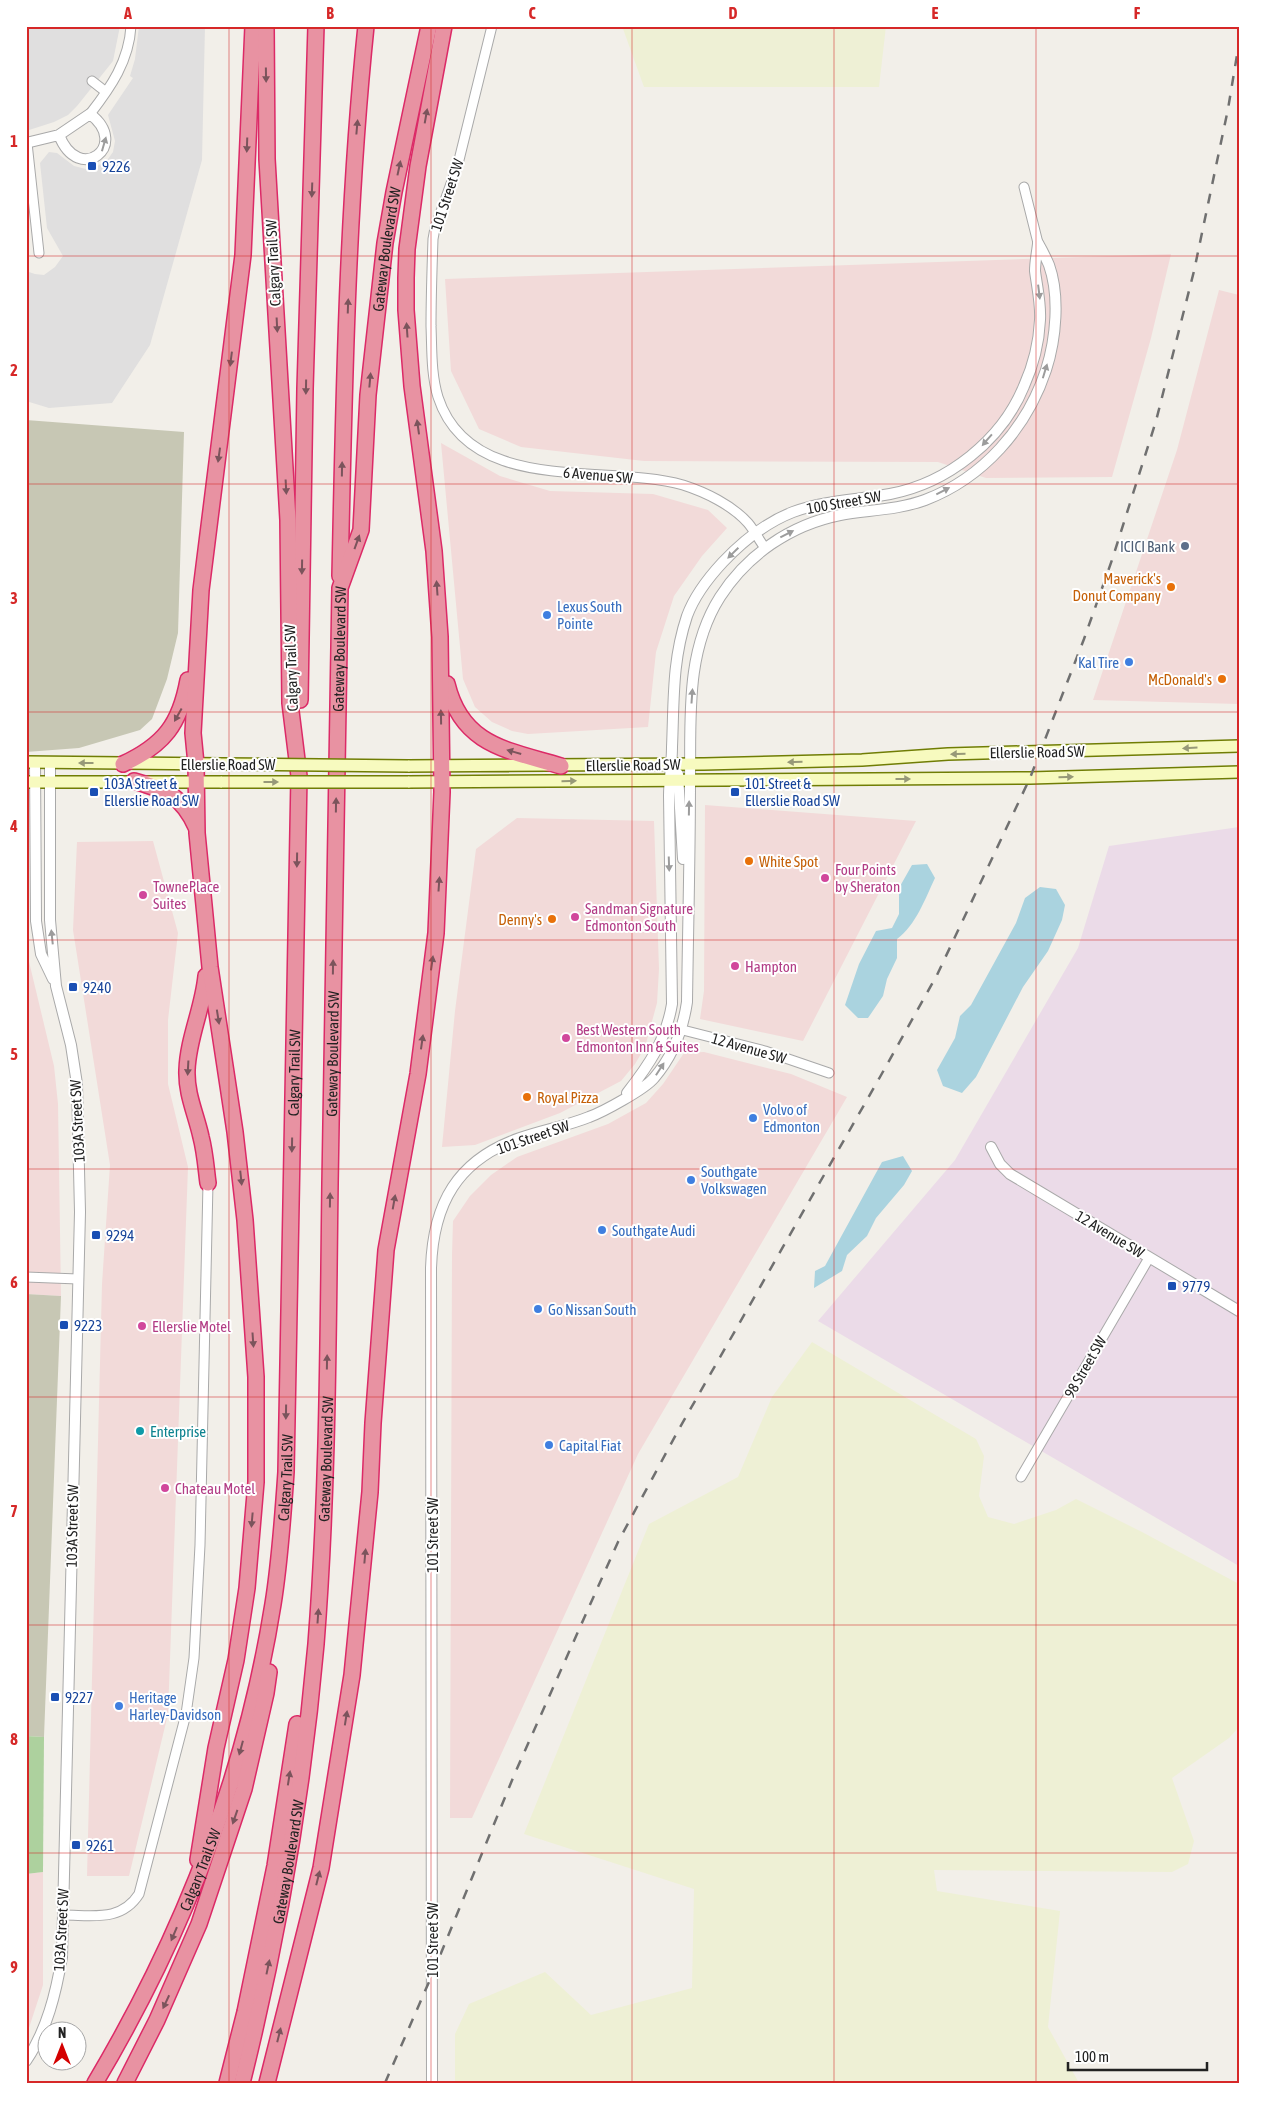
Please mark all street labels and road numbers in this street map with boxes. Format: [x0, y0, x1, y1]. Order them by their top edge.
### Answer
street label: 101 Street SW [427, 156, 467, 233]
street label: Gateway Boulevard SW [369, 185, 403, 312]
street label: Calgary Trail SW [262, 219, 284, 307]
street label: 6 Avenue SW [562, 463, 634, 487]
street label: 100 Street SW [805, 487, 883, 517]
street label: Gateway Boulevard SW [329, 586, 349, 712]
street label: Calgary Trail SW [281, 624, 301, 712]
street label: Ellerslie Road SW [989, 743, 1085, 761]
street label: Ellerslie Road SW [181, 756, 276, 773]
street label: Ellerslie Road SW [585, 756, 681, 774]
street label: Gateway Boulevard SW [323, 991, 341, 1117]
street label: Calgary Trail SW [284, 1029, 303, 1116]
street label: 12 Avenue SW [710, 1029, 788, 1067]
street label: 103A Street SW [66, 1079, 88, 1163]
street label: 101 Street SW [495, 1117, 571, 1157]
street label: 12 Avenue SW [1073, 1207, 1147, 1261]
street label: 98 Street SW [1061, 1333, 1109, 1401]
street label: Gateway Boulevard SW [315, 1396, 336, 1522]
street label: Calgary Trail SW [274, 1434, 295, 1522]
street label: 103A Street SW [63, 1484, 81, 1567]
street label: 101 Street SW [424, 1497, 441, 1573]
street label: Gateway Boulevard SW [269, 1798, 306, 1925]
street label: Calgary Trail SW [176, 1826, 223, 1913]
street label: 103A Street SW [50, 1888, 72, 1972]
street label: 101 Street SW [424, 1902, 441, 1978]

